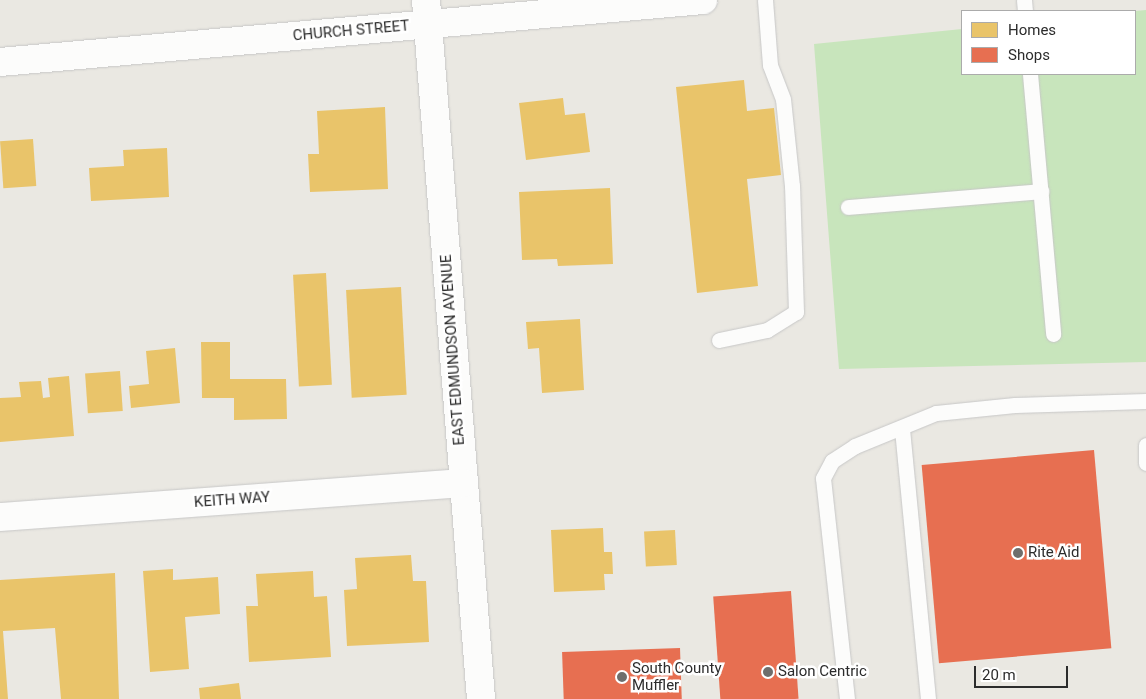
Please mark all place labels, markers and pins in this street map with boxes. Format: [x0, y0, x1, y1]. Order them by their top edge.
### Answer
place label: Rite Aid [1028, 544, 1079, 562]
marker: Rite Aid [1012, 547, 1024, 559]
place label: South County Muffler [632, 659, 721, 694]
place label: Salon Centric [778, 663, 867, 681]
marker: Salon Centric [762, 666, 774, 678]
marker: South County Muffler [616, 671, 628, 683]

